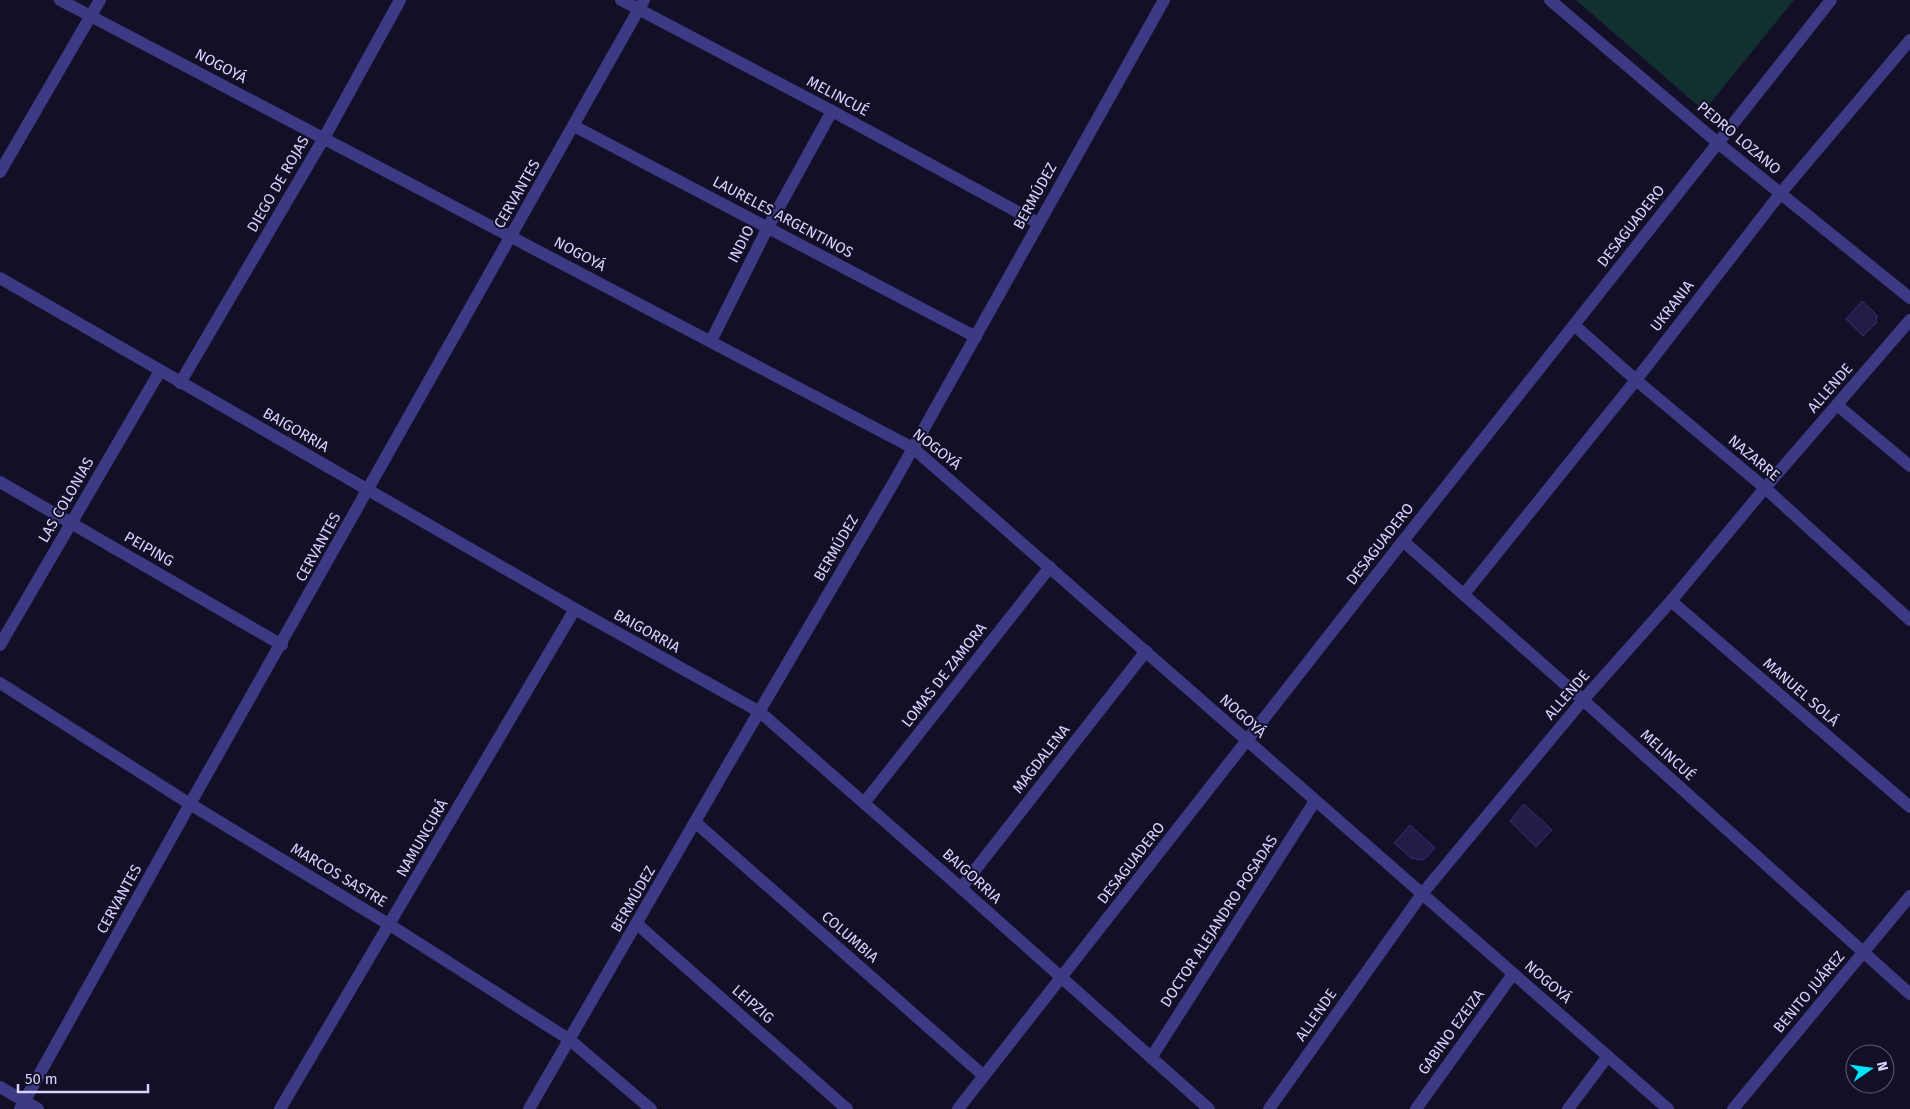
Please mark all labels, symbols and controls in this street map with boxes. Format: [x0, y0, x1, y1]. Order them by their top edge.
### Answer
street label: NOGOYÁ [192, 45, 250, 87]
street label: MELINCUÉ [804, 72, 872, 120]
street label: PEDRO LOZANO [1694, 98, 1784, 178]
street label: DIEGO DE ROJAS [243, 133, 313, 235]
street label: CERVANTES [490, 157, 544, 231]
street label: BERMÚDEZ [1009, 159, 1061, 232]
street label: LAURELES ARGENTINOS [710, 172, 856, 262]
street label: DESAGUADERO [1593, 181, 1669, 271]
street label: INDIO [724, 222, 758, 266]
street label: NOGOYÁ [551, 233, 609, 275]
street label: UKRANIA [1647, 277, 1698, 335]
street label: ALLENDE [1804, 360, 1856, 416]
street label: BAIGORRIA [260, 404, 332, 456]
street label: NOGOYÁ [909, 425, 965, 474]
street label: NAZARRE [1725, 431, 1783, 485]
street label: LAS COLONIAS [34, 454, 98, 546]
street label: DESAGUADERO [1342, 499, 1418, 589]
street label: CERVANTES [292, 509, 344, 585]
street label: BERMÚDEZ [810, 512, 862, 584]
street label: PEIPING [121, 528, 177, 570]
street label: BAIGORRIA [611, 605, 684, 657]
street label: LOMAS DE ZAMORA [898, 619, 990, 731]
street label: MANUEL SOLÁ [1759, 654, 1843, 730]
street label: ALLENDE [1541, 667, 1593, 723]
street label: NOGOYÁ [1216, 691, 1270, 742]
street label: MAGDALENA [1009, 721, 1074, 797]
street label: MELINCUÉ [1637, 726, 1699, 784]
street label: NAMUNCURÁ [393, 796, 452, 880]
street label: DESAGUADERO [1093, 818, 1169, 908]
street label: DOCTOR ALEJANDRO POSADAS [1157, 832, 1281, 1010]
street label: MARCOS SASTRE [288, 839, 390, 911]
street label: BAIGORRIA [939, 845, 1005, 907]
street label: CERVANTES [93, 861, 145, 937]
street label: BERMÚDEZ [607, 863, 659, 935]
street label: COLUMBIA [818, 907, 882, 967]
street label: BENITO JUÁREZ [1770, 947, 1849, 1037]
street label: NOGOYÁ [1521, 957, 1575, 1007]
street label: LEIPZIG [728, 981, 778, 1027]
street label: ALLENDE [1292, 985, 1340, 1045]
street label: GABINO EZEIZA [1414, 986, 1488, 1078]
north arrow [1845, 1044, 1895, 1094]
text: N [1873, 1060, 1892, 1073]
scale bar [18, 1062, 148, 1094]
text: 50 m [25, 1070, 58, 1088]

